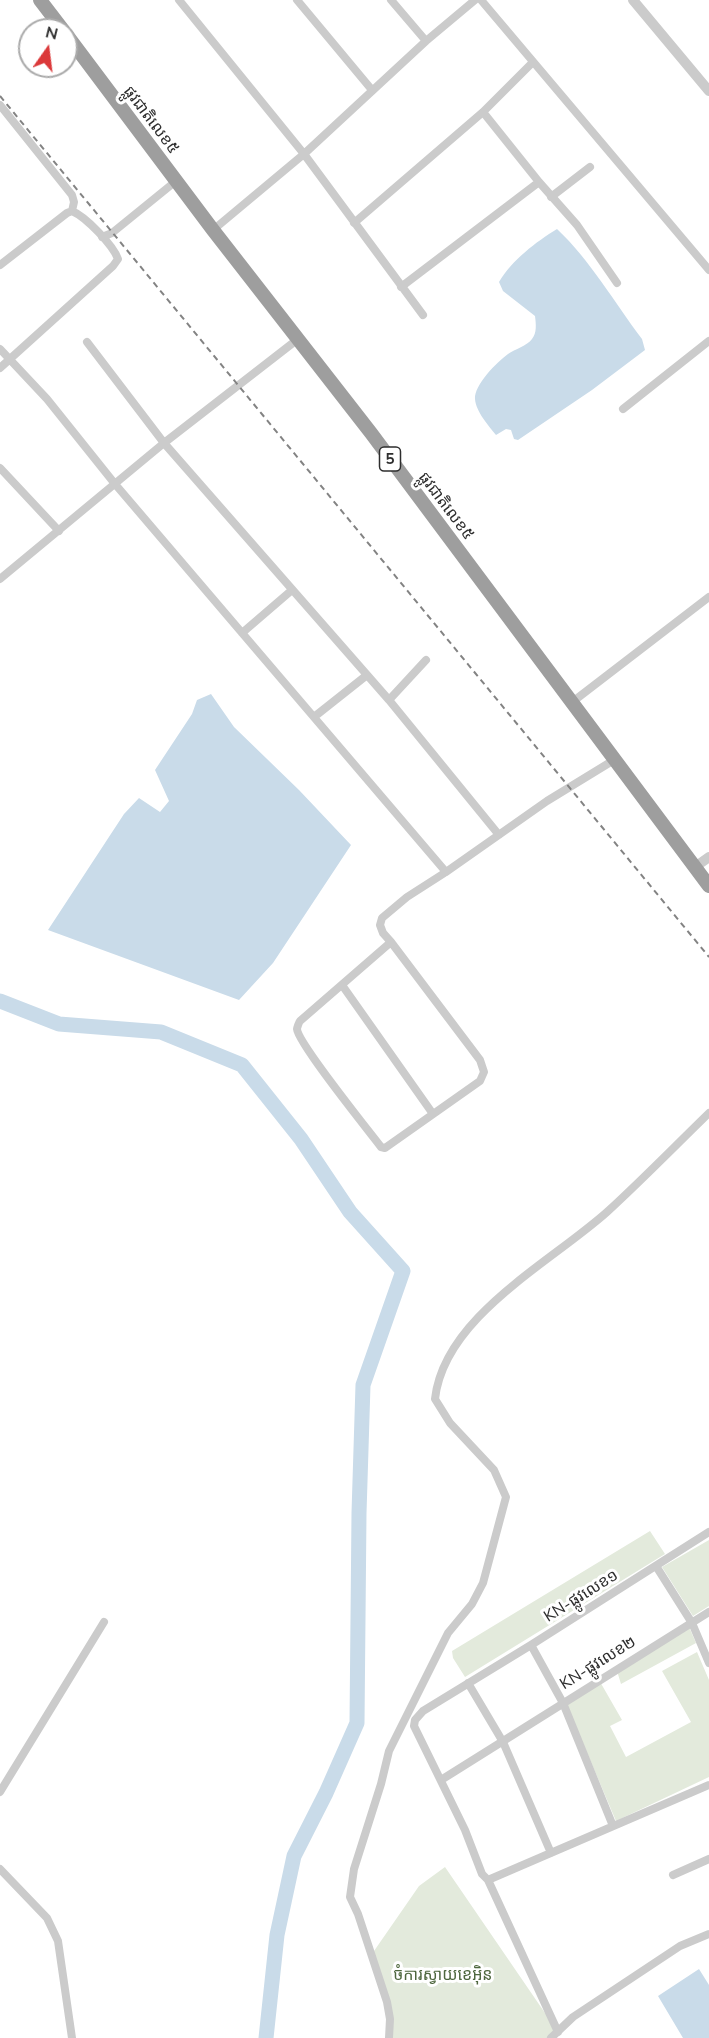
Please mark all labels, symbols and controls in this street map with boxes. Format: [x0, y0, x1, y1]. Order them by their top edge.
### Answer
north arrow [18, 18, 78, 78]
text: N [44, 21, 60, 44]
street label: ផ្លូវជាតិលេខ៥ [119, 82, 183, 158]
road number: 5 [380, 447, 400, 471]
street label: ផ្លូវជាតិលេខ៥ [414, 468, 478, 544]
street label: KN-ផ្លូវលេខ១ [540, 1566, 622, 1626]
street label: KN-ផ្លូវលេខ២ [556, 1632, 640, 1694]
park label: ចំការស្វាយខេអ៊ិន [393, 1965, 493, 1985]

